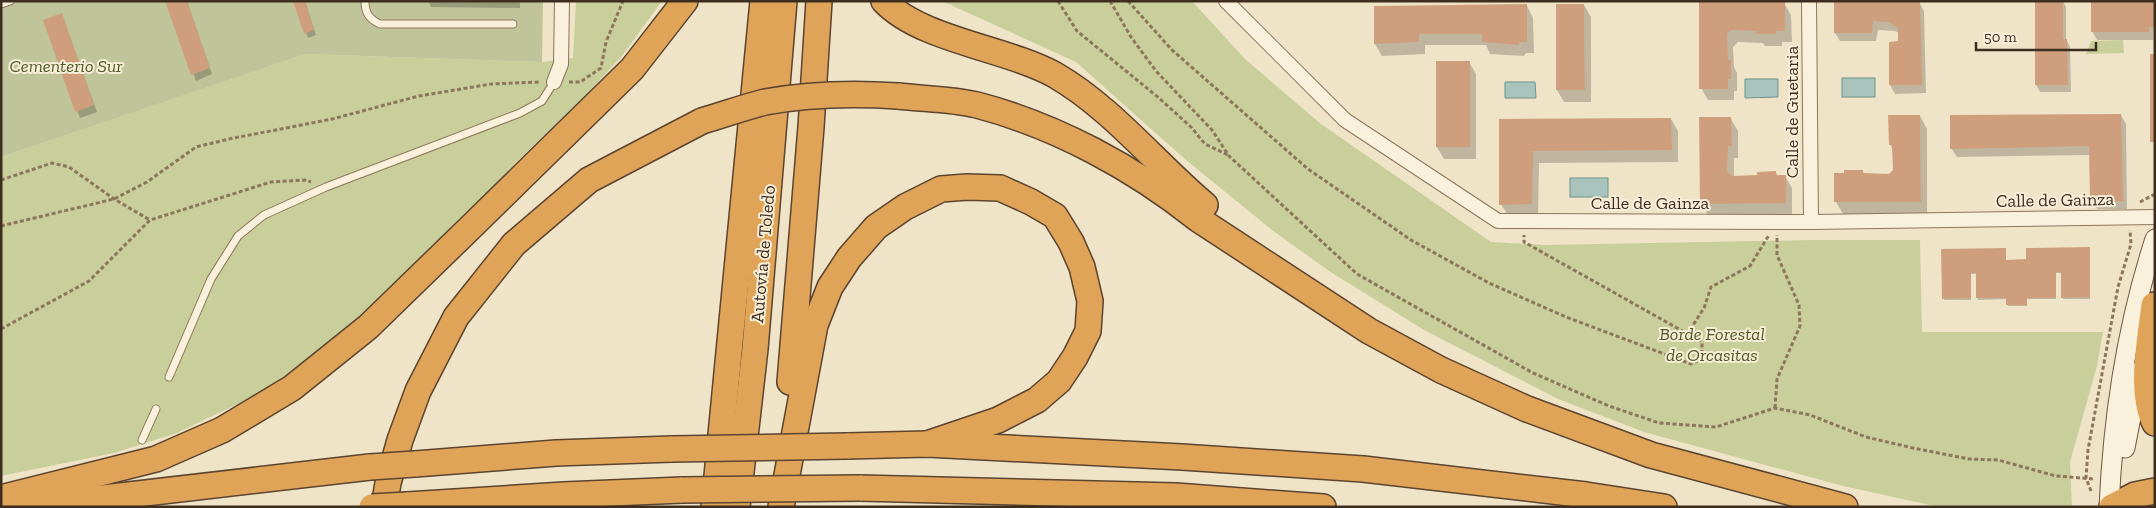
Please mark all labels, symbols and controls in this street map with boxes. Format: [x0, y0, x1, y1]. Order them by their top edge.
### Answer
scale bar [1976, 20, 2096, 52]
text: 50 m [1984, 28, 2017, 46]
street label: Calle de Guetaria [1781, 45, 1803, 178]
park label: Cementerio Sur [9, 55, 123, 77]
street label: Autovía de Toledo [746, 184, 780, 324]
street label: Calle de Gainza [1996, 188, 2115, 212]
street label: Calle de Gainza [1591, 192, 1710, 214]
park label: Borde Forestal de Orcasitas [1659, 323, 1765, 366]

